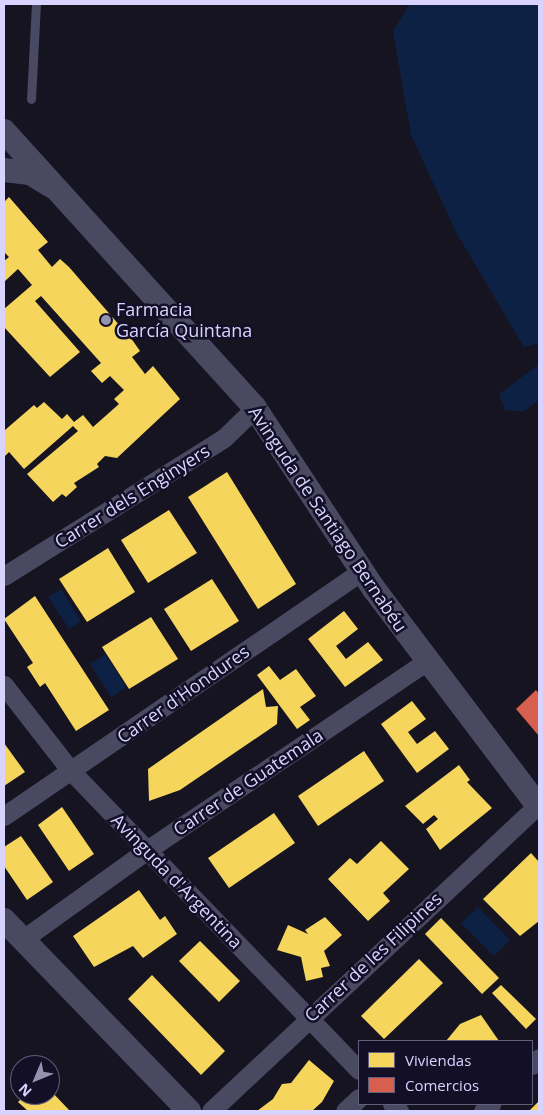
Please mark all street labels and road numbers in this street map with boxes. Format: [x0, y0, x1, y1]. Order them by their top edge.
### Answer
street label: Avinguda de Santiago Bernabéu [244, 402, 412, 636]
street label: Carrer dels Enginyers [51, 440, 213, 552]
street label: Carrer d'Hondures [113, 640, 253, 748]
street label: Carrer de Guatemala [169, 724, 327, 840]
street label: Avinguda d'Argentina [107, 809, 247, 953]
street label: Carrer de les Filipines [300, 888, 446, 1026]

